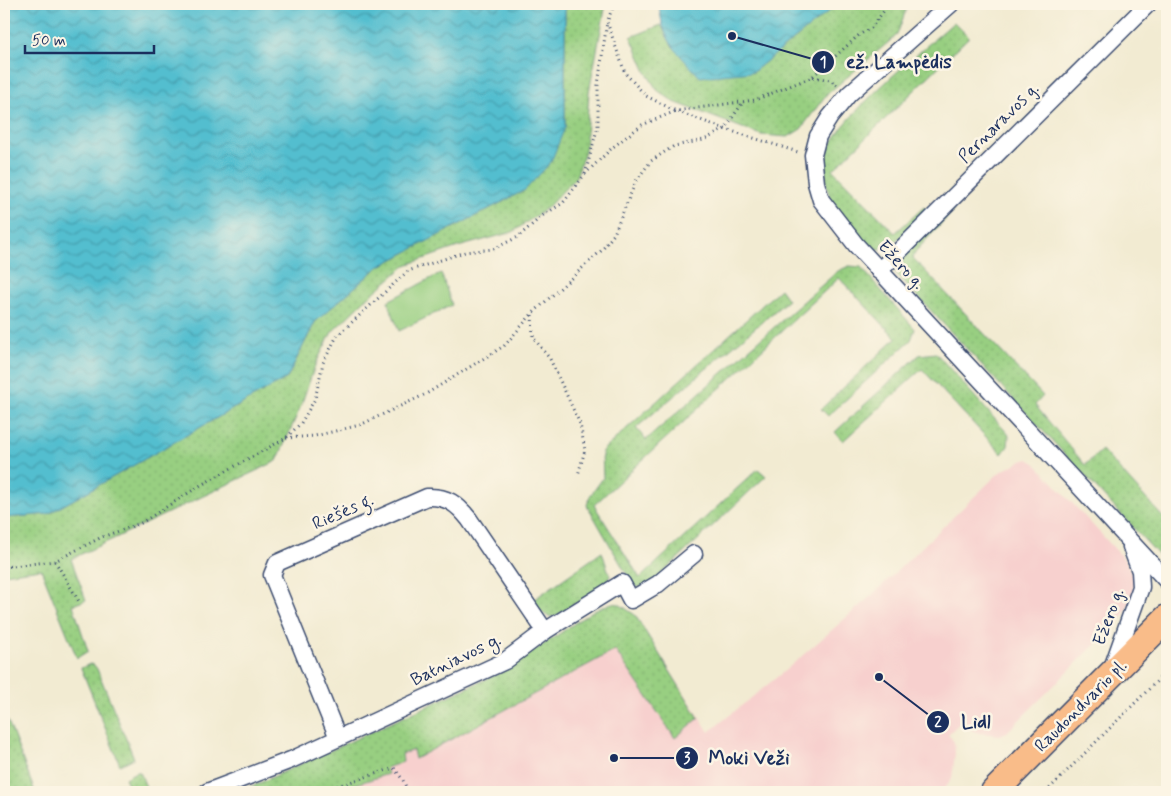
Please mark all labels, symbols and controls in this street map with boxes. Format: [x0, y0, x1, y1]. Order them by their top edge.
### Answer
scale bar [25, 22, 154, 54]
text: 50 m [32, 31, 66, 51]
callout: ež. Lampėdis [811, 45, 962, 79]
text: ež. Lampėdis [846, 50, 952, 75]
text: 1 [820, 53, 826, 73]
street label: Pernaravos g. [953, 77, 1045, 169]
street label: Ežero g. [872, 235, 930, 295]
street label: Riešės g. [309, 488, 378, 538]
street label: Ežero g. [1088, 585, 1130, 649]
street label: Batniavos g. [407, 628, 506, 693]
street label: Raudondvario pl. [1029, 654, 1133, 758]
callout: Lidl [926, 705, 1000, 739]
text: Lidl [961, 710, 991, 735]
text: 2 [934, 713, 942, 733]
callout: Moki Veži [675, 741, 799, 775]
text: Moki Veži [709, 746, 789, 771]
text: 3 [684, 749, 691, 769]

